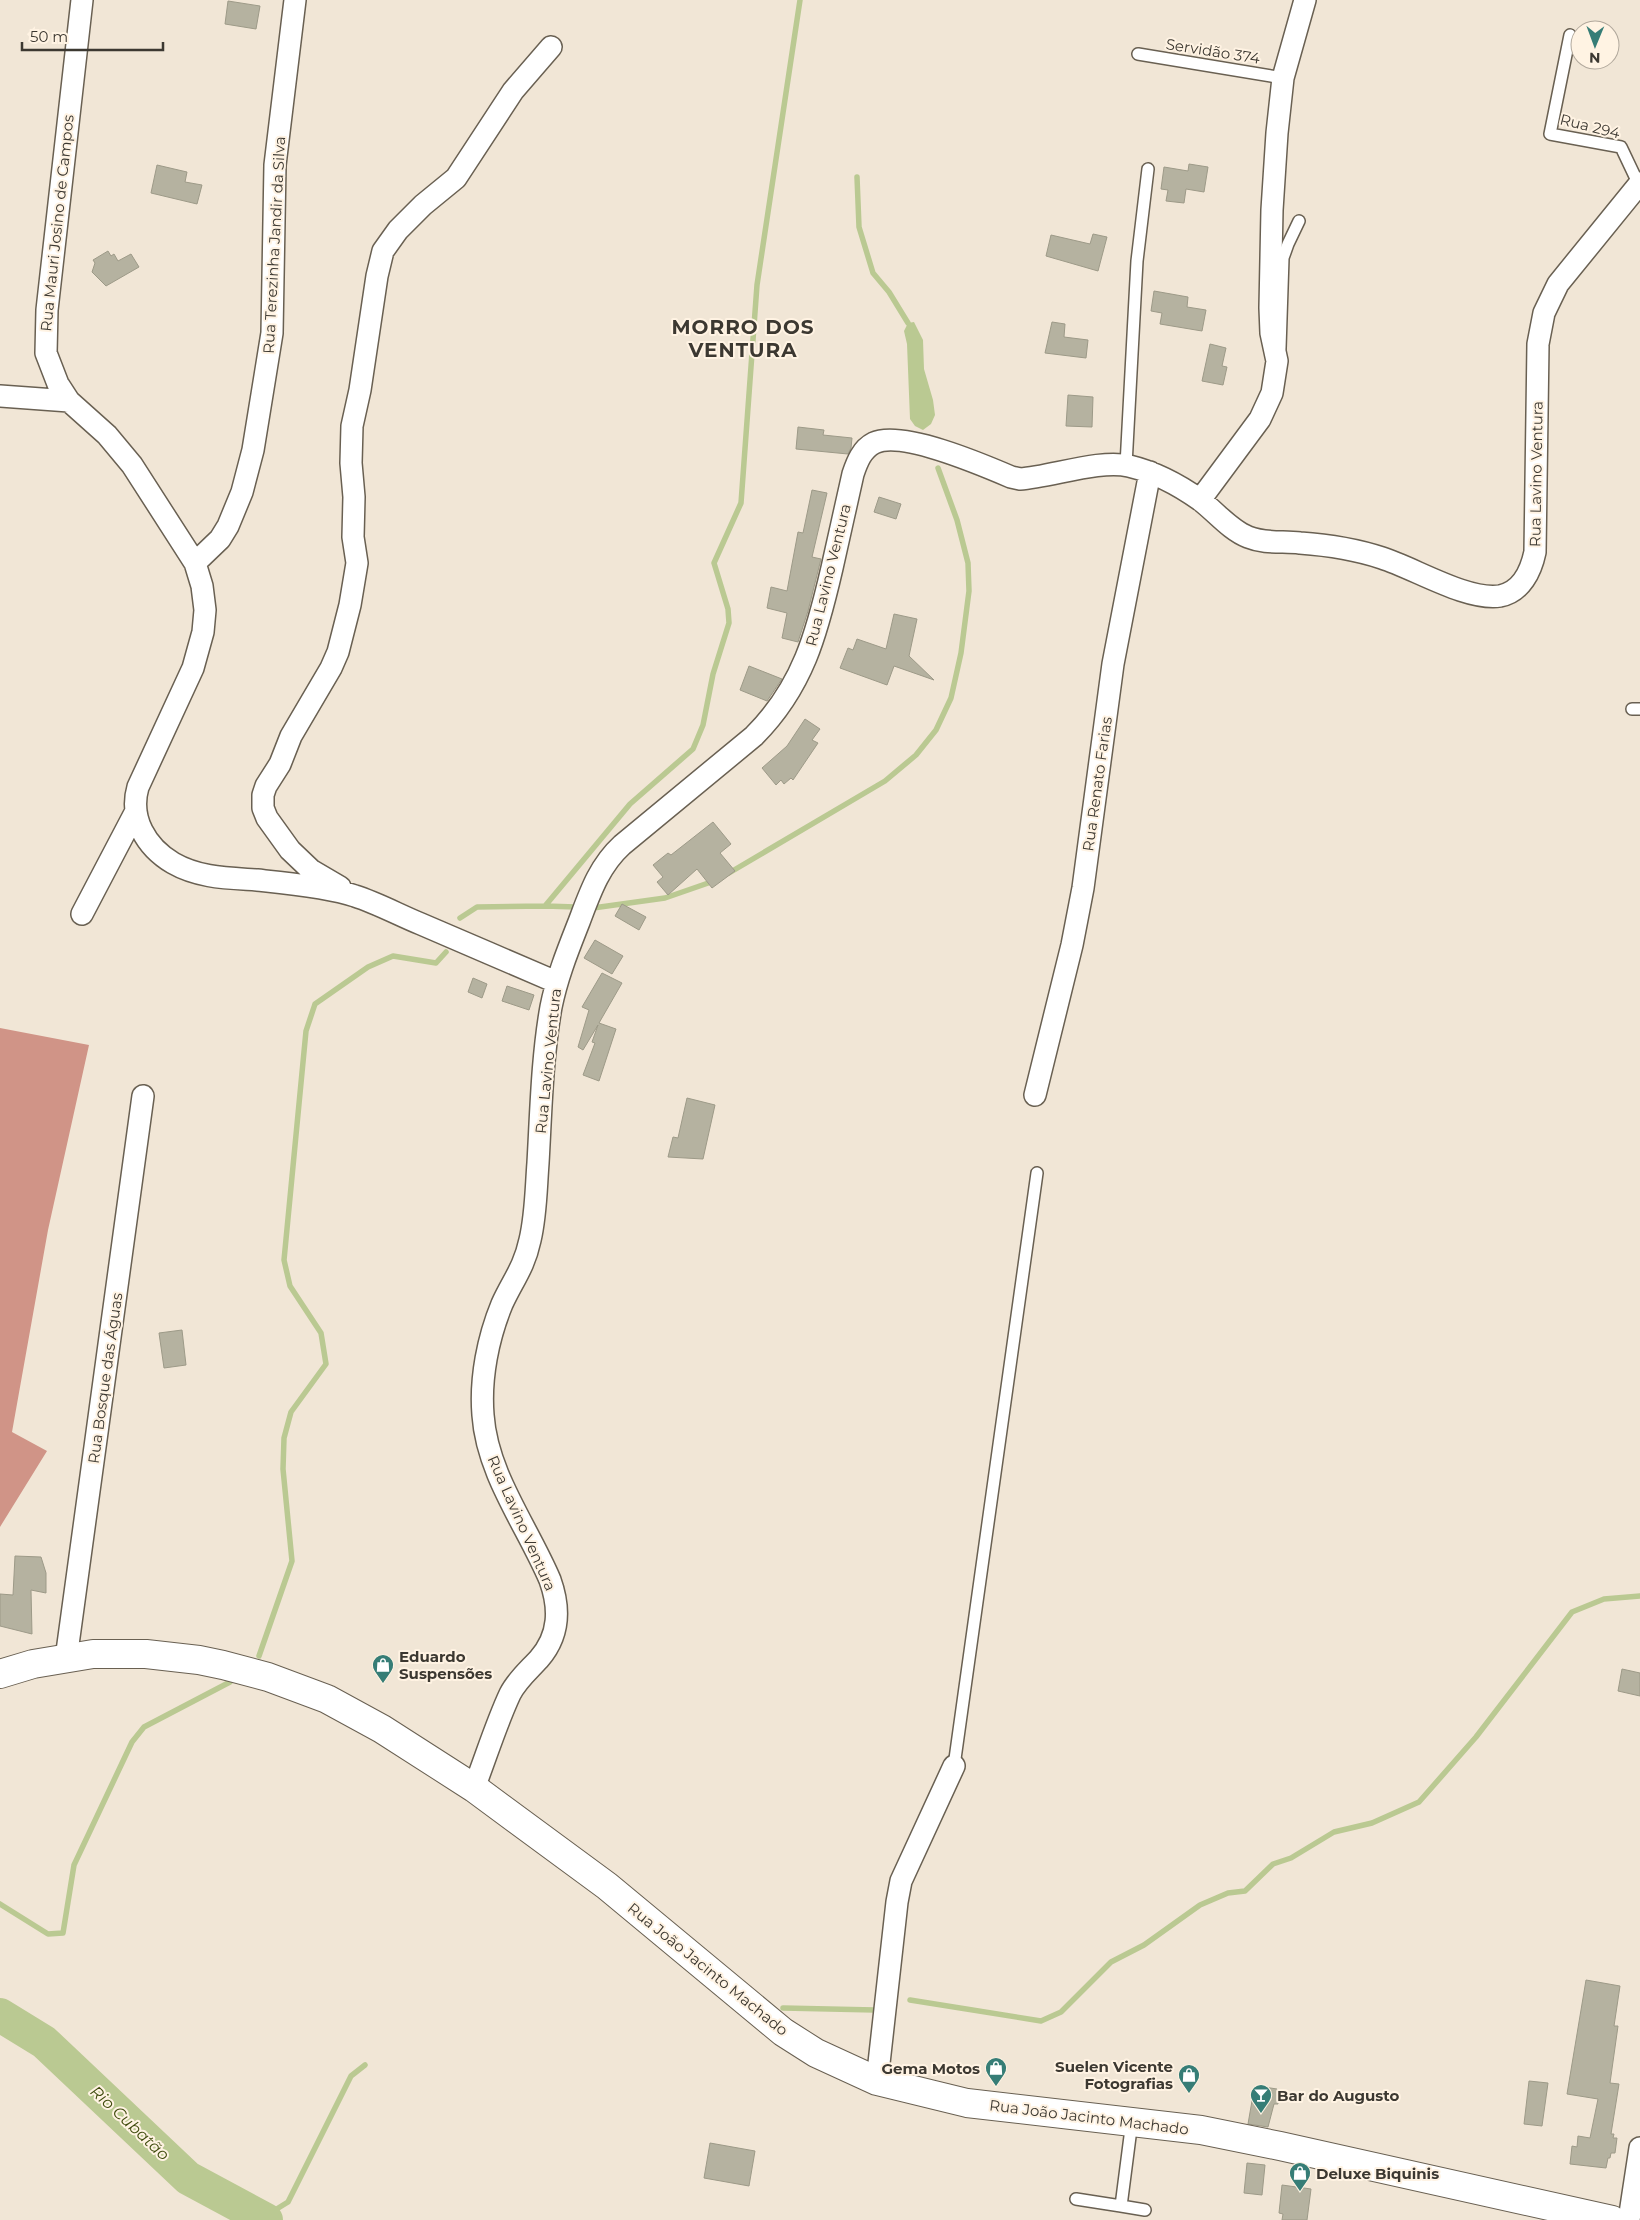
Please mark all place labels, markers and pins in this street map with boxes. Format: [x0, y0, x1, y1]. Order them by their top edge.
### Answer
place label: Eduardo Suspensões [399, 1647, 492, 1683]
shop icon: Eduardo Suspensões [371, 1653, 395, 1684]
shop icon: Gema Motos [984, 2056, 1008, 2087]
place label: Suelen Vicente Fotografias [1055, 2057, 1173, 2093]
place label: Gema Motos [882, 2059, 980, 2078]
shop icon: Suelen Vicente Fotografias [1177, 2063, 1201, 2094]
bar icon: Bar do Augusto [1249, 2083, 1273, 2114]
place label: Bar do Augusto [1277, 2086, 1400, 2105]
shop icon: Deluxe Biquinis [1288, 2161, 1312, 2192]
place label: Deluxe Biquinis [1316, 2164, 1439, 2183]

